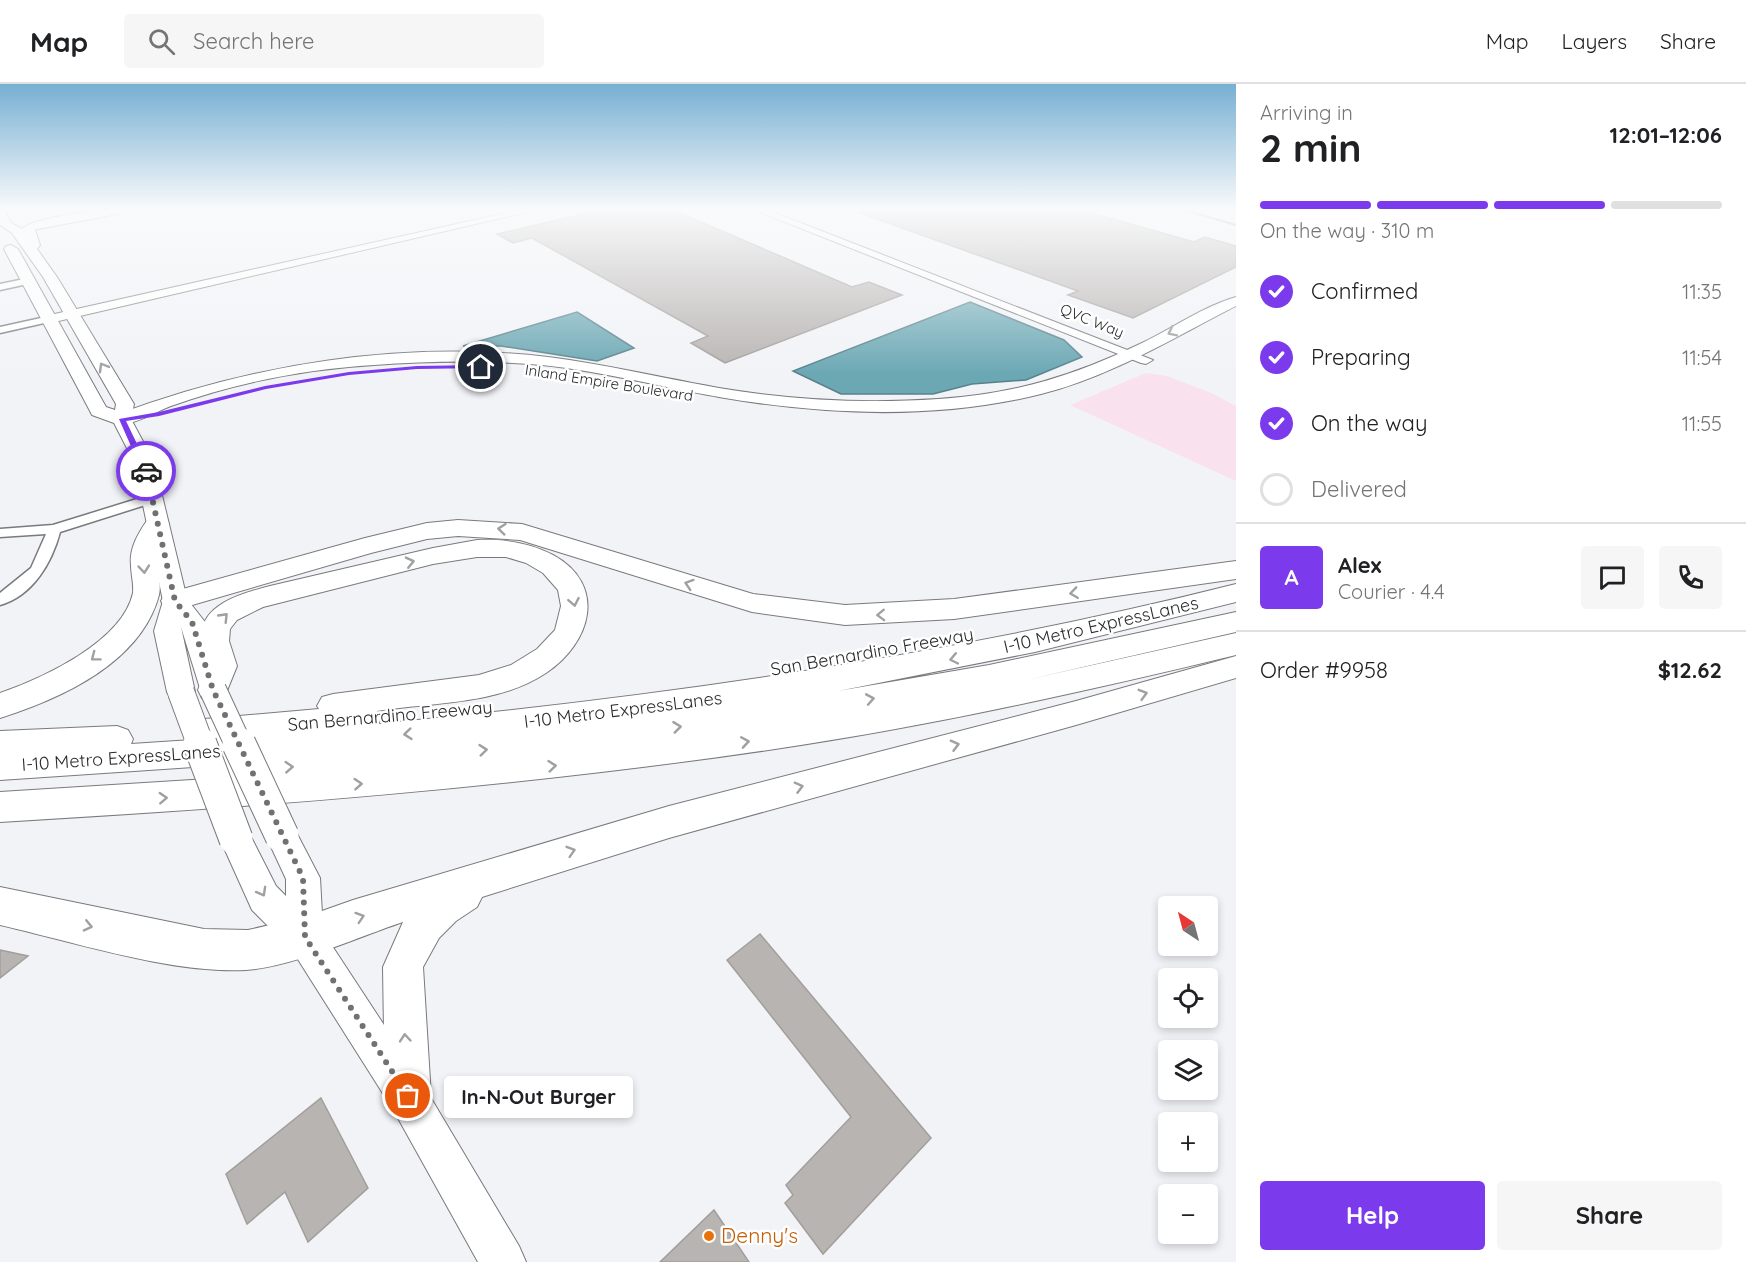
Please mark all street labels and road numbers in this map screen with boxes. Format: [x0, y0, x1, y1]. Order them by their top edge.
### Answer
street label: QVC Way [1058, 299, 1127, 342]
street label: Inland Empire Boulevard [524, 360, 694, 405]
street label: I-10 Metro ExpressLanes [1001, 591, 1201, 658]
street label: San Bernardino Freeway [769, 622, 975, 681]
street label: I-10 Metro ExpressLanes [523, 686, 723, 733]
street label: San Bernardino Freeway [287, 695, 493, 736]
street label: I-10 Metro ExpressLanes [21, 739, 221, 776]

